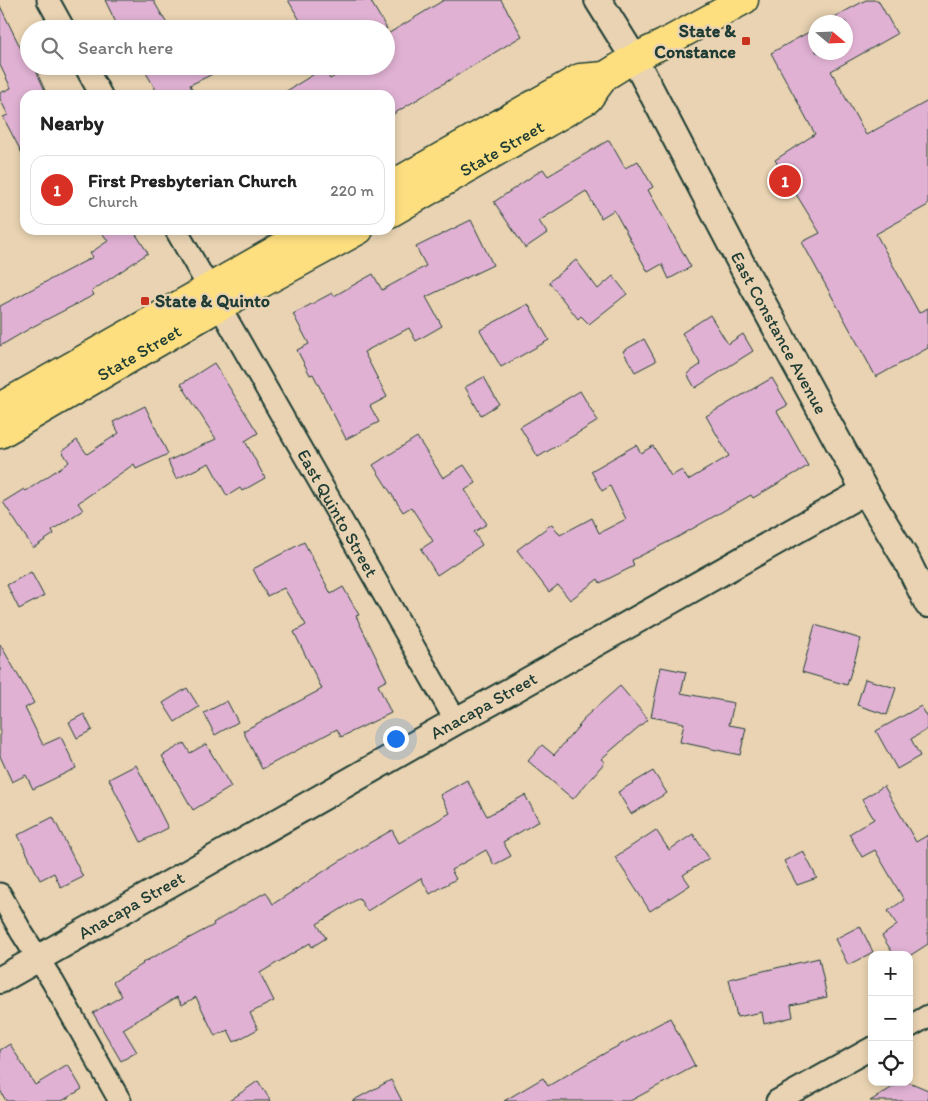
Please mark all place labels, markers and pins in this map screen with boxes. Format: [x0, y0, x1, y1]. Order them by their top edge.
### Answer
place label: State & Constance [654, 20, 736, 63]
marker: State & Constance [740, 35, 752, 47]
pin: 1 [769, 162, 801, 200]
place label: State & Quinto [155, 290, 270, 312]
marker: State & Quinto [139, 295, 151, 307]

